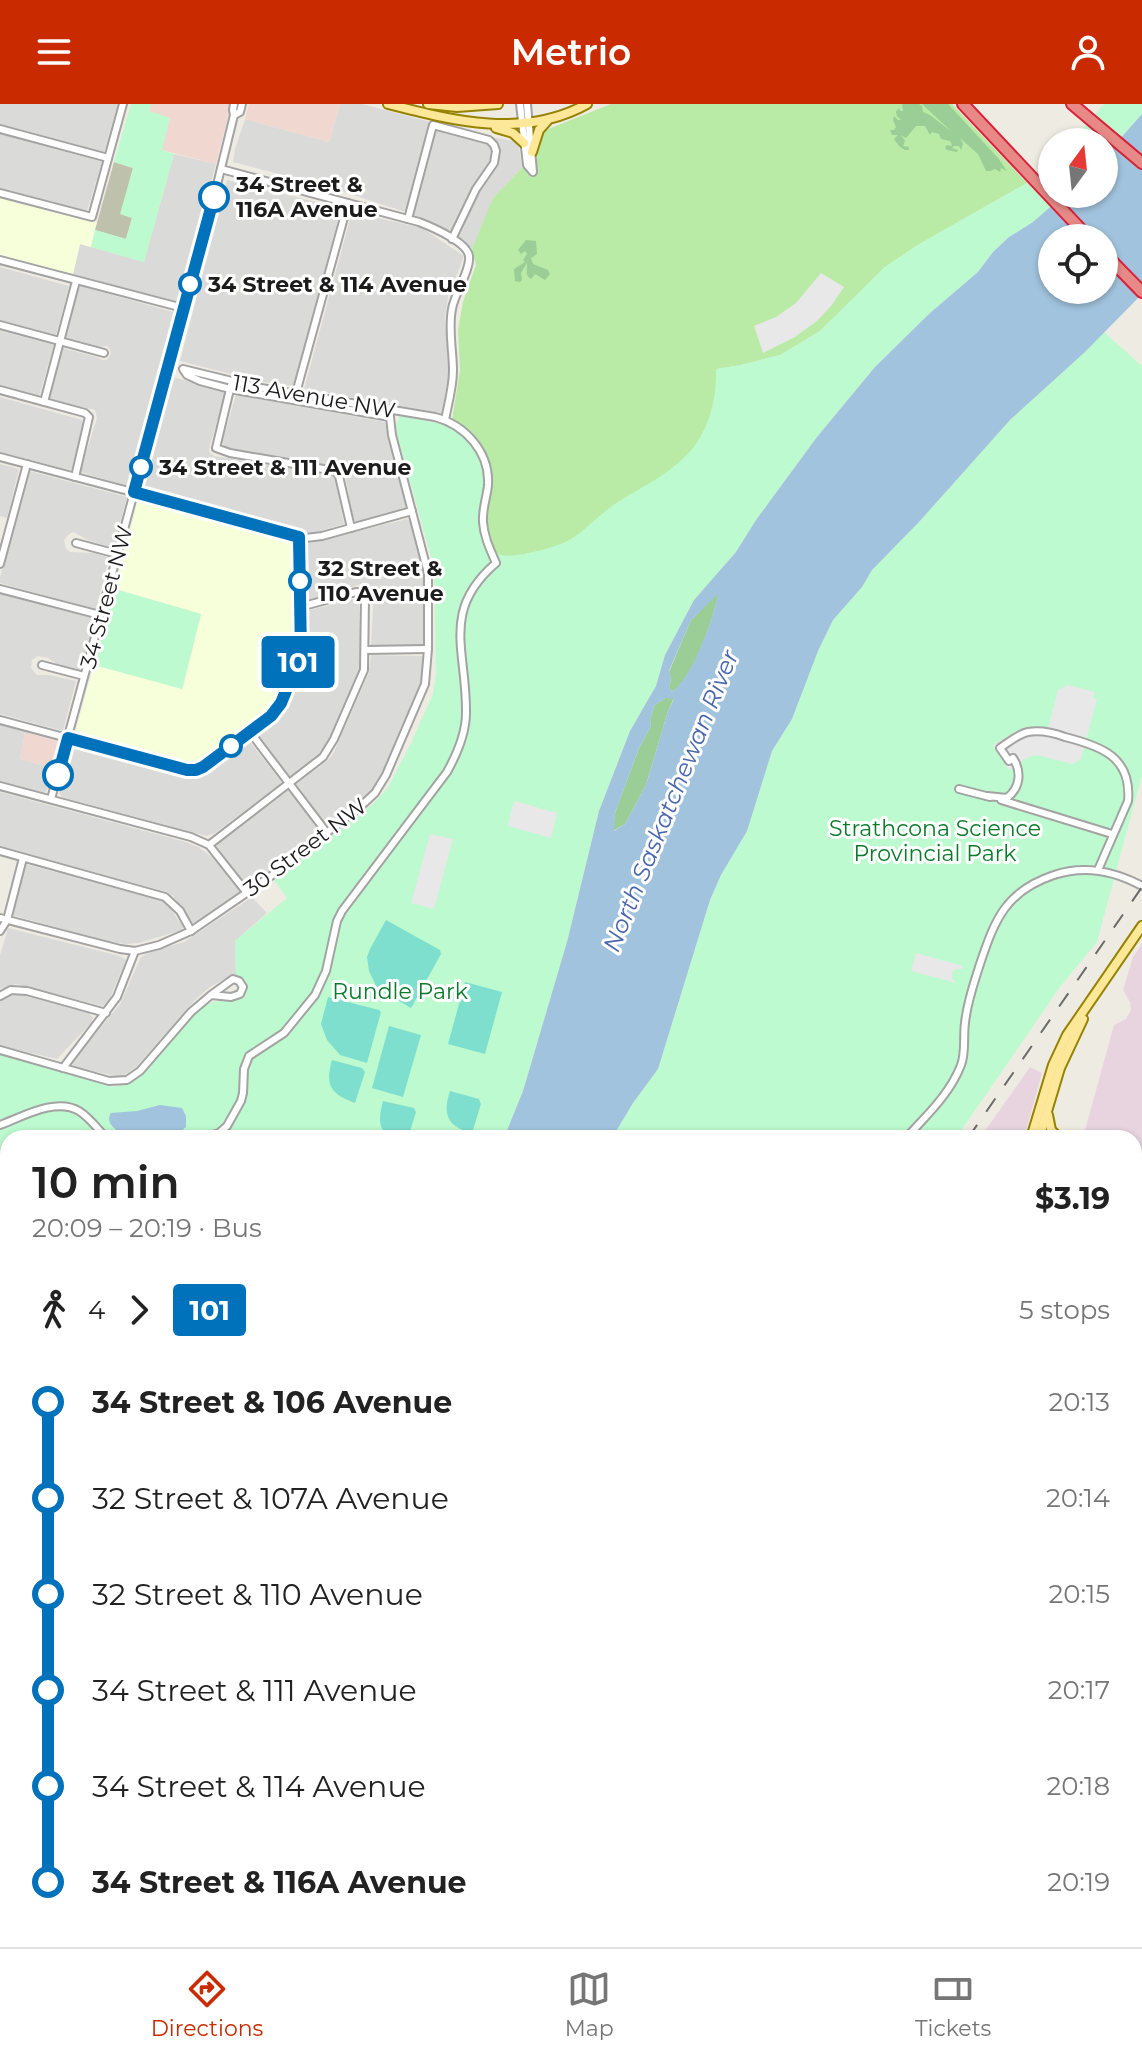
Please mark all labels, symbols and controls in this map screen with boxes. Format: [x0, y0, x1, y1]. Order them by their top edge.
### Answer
icon: menu [32, 30, 76, 74]
text: Metrio [511, 30, 631, 74]
icon: person [1066, 30, 1110, 74]
north arrow [1038, 128, 1118, 208]
map controls [1038, 128, 1118, 304]
place label: 34 Street & 116A Avenue [235, 171, 378, 223]
marker: 34 Street & 116A Avenue [199, 182, 229, 212]
button: locate [1038, 224, 1118, 304]
place label: 34 Street & 114 Avenue [207, 271, 467, 298]
marker: 34 Street & 114 Avenue [179, 273, 201, 295]
street label: 113 Avenue NW [230, 369, 397, 424]
place label: 34 Street & 111 Avenue [158, 454, 411, 481]
marker: 34 Street & 111 Avenue [130, 456, 152, 478]
street label: 34 Street NW [74, 523, 139, 672]
place label: 32 Street & 110 Avenue [317, 555, 444, 607]
marker: 32 Street & 110 Avenue [289, 570, 311, 592]
line badge: 101 [252, 636, 344, 688]
water label: North Saskatchewan River [597, 644, 745, 956]
text: 101 [278, 645, 318, 679]
unlabelled marker [220, 735, 242, 757]
unlabelled marker [43, 760, 73, 790]
street label: 30 Street NW [238, 792, 372, 902]
park label: Strathcona Science Provincial Park [829, 815, 1041, 867]
park label: Rundle Park [332, 978, 469, 1005]
text: 10 min [32, 1155, 180, 1209]
text: $3.19 [1035, 1180, 1110, 1217]
text: 20:09 – 20:19 · Bus [32, 1212, 262, 1244]
icon: walk [32, 1288, 76, 1332]
icon: forward [117, 1288, 161, 1332]
text: 101 [189, 1293, 230, 1327]
text: 4 [88, 1294, 105, 1326]
text: 5 stops [1019, 1294, 1110, 1326]
text: 34 Street & 106 Avenue [92, 1384, 452, 1421]
text: 20:13 [1049, 1386, 1110, 1418]
text: 32 Street & 107A Avenue [92, 1480, 449, 1517]
text: 20:14 [1046, 1482, 1110, 1514]
text: 32 Street & 110 Avenue [92, 1576, 423, 1613]
text: 20:15 [1048, 1578, 1110, 1610]
text: 34 Street & 111 Avenue [92, 1672, 417, 1709]
text: 20:17 [1048, 1674, 1110, 1706]
text: 34 Street & 114 Avenue [92, 1768, 426, 1805]
text: 20:18 [1047, 1770, 1110, 1802]
text: 34 Street & 116A Avenue [92, 1864, 467, 1901]
text: 20:19 [1047, 1866, 1110, 1898]
tab: Directions [151, 1967, 263, 2042]
tab: Map [565, 1967, 614, 2042]
tab: Tickets [915, 1967, 991, 2042]

